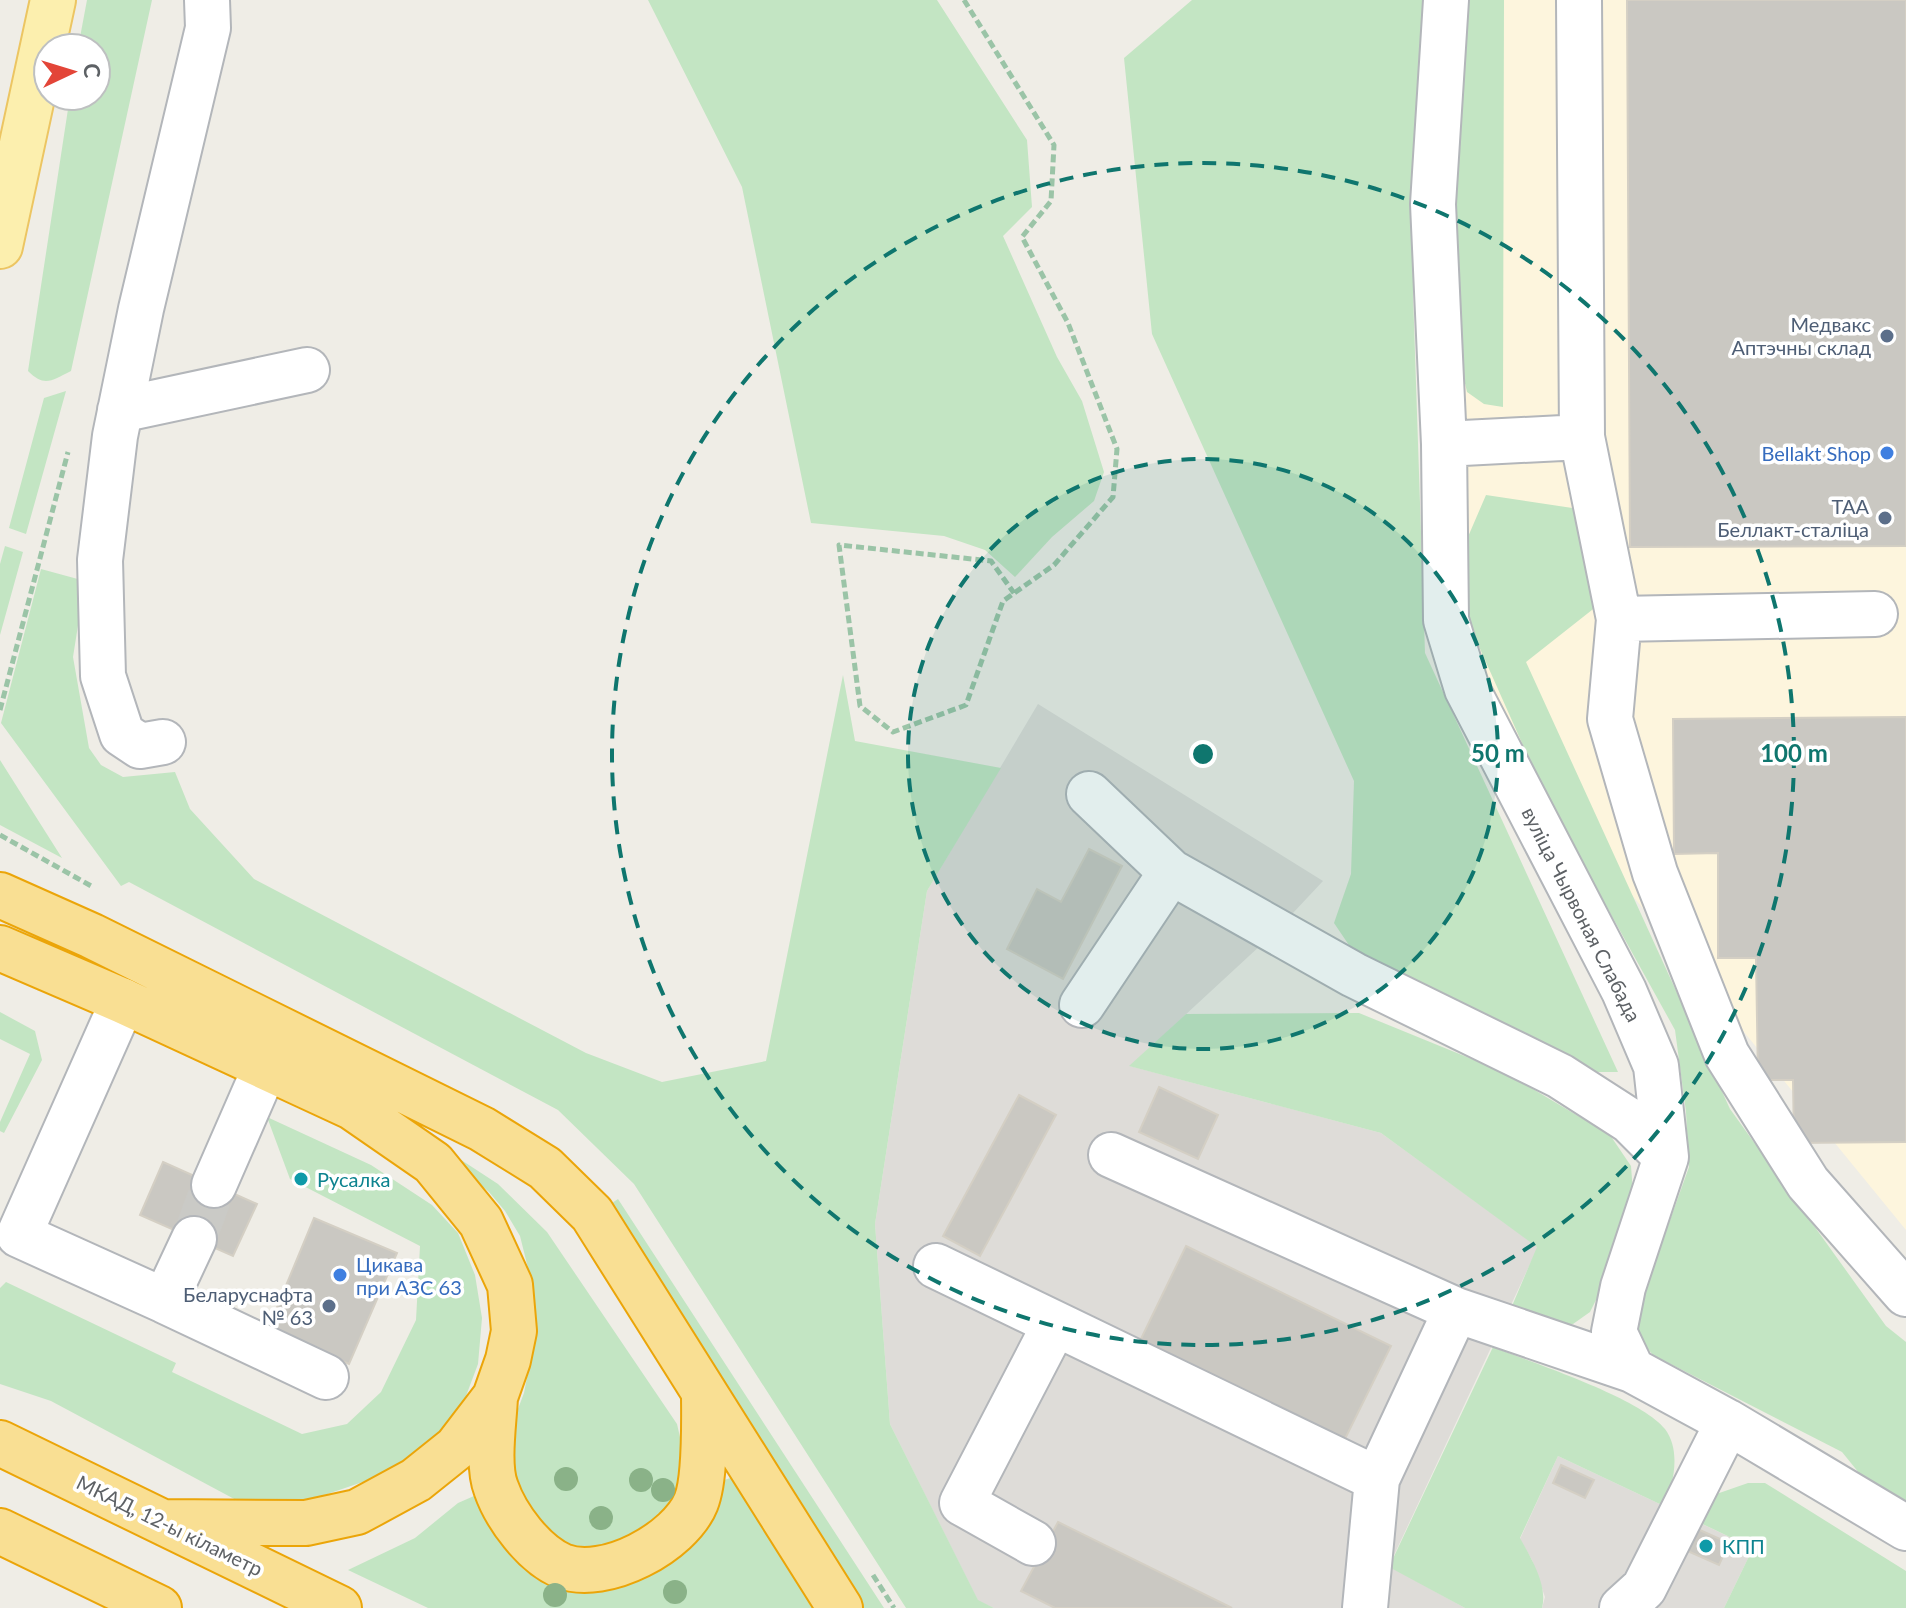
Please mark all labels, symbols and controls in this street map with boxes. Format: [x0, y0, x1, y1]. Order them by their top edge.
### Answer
north arrow [32, 32, 112, 112]
text: С [78, 62, 106, 79]
place label: Медвакс Аптэчны склад [1732, 312, 1871, 359]
marker: Медвакс Аптэчны склад [1878, 327, 1896, 345]
place label: Bellakt Shop [1761, 441, 1871, 465]
marker: Bellakt Shop [1878, 444, 1896, 462]
place label: ТАА Беллакт-сталіца [1717, 494, 1869, 541]
marker: ТАА Беллакт-сталіца [1876, 509, 1894, 527]
text: 50 m [1471, 738, 1525, 767]
text: 100 m [1760, 738, 1828, 767]
centre of rings [1189, 740, 1217, 768]
street label: вуліца Чырвоная Слабада [1517, 803, 1647, 1025]
place label: Русалка [317, 1167, 391, 1191]
marker: Русалка [292, 1170, 310, 1188]
place label: Цикава при АЗС 63 [356, 1252, 462, 1299]
marker: Цикава при АЗС 63 [331, 1266, 349, 1284]
place label: Беларуснафта № 63 [183, 1282, 313, 1329]
marker: Беларуснафта № 63 [320, 1297, 338, 1315]
street label: МКАД, 12-ы кіламетр [73, 1470, 267, 1580]
place label: КПП [1722, 1534, 1765, 1558]
marker: КПП [1697, 1537, 1715, 1555]

